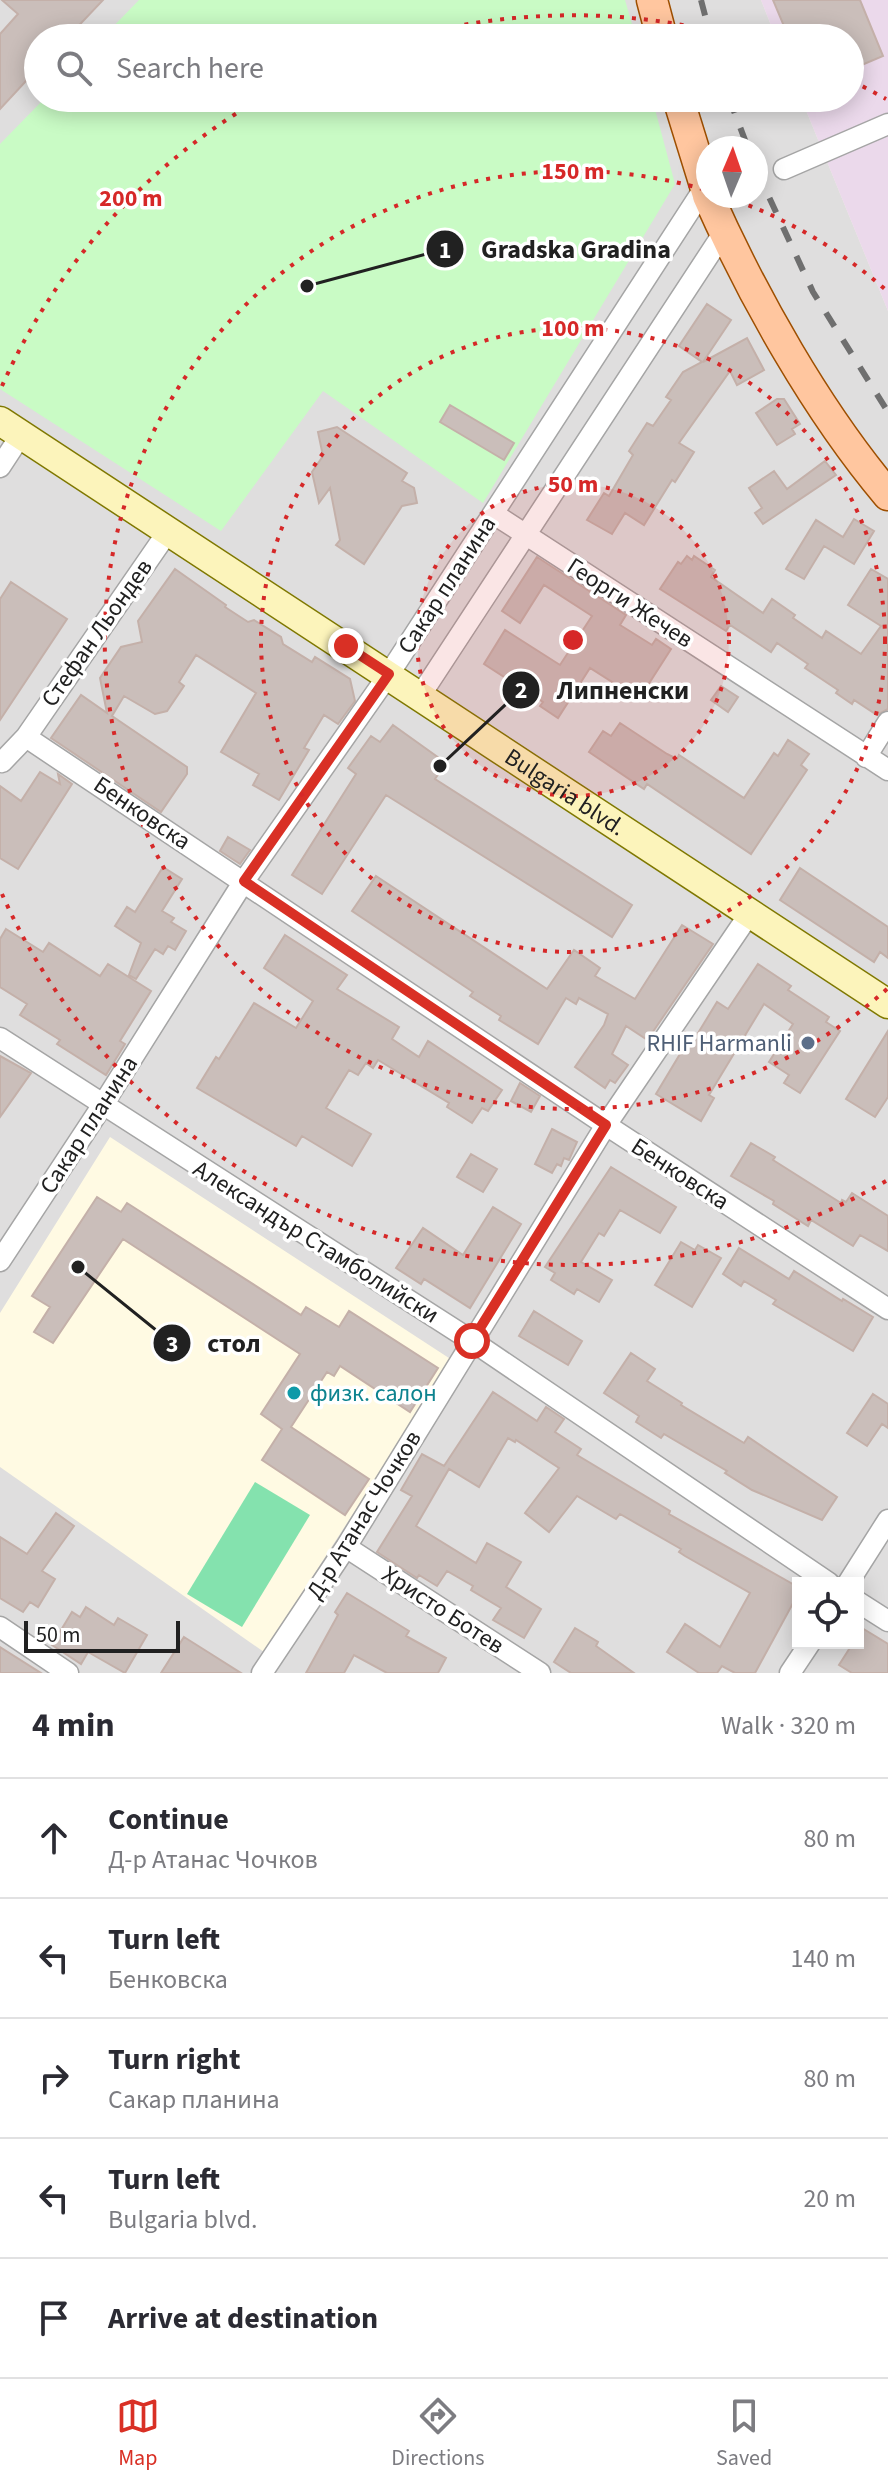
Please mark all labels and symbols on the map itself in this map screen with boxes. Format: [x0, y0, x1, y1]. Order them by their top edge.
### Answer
north arrow [696, 136, 768, 208]
text: 150 m [541, 154, 605, 189]
text: 200 m [99, 181, 163, 216]
callout: Gradska Gradina [425, 224, 687, 274]
text: Gradska Gradina [481, 231, 671, 268]
text: 1 [439, 233, 451, 268]
text: 100 m [541, 311, 605, 346]
text: 50 m [548, 467, 598, 502]
street label: Сакар планина [389, 509, 505, 661]
street label: Георги Жечев [560, 549, 700, 657]
street label: Стефан Льондев [33, 552, 161, 714]
centre of rings [559, 626, 587, 654]
route end [328, 628, 364, 664]
callout: Липненски [501, 665, 705, 715]
text: Липненски [556, 672, 689, 709]
text: 2 [515, 673, 527, 708]
street label: Bulgaria blvd. [498, 739, 632, 845]
street label: Бенковска [86, 768, 198, 858]
place label: RHIF Harmanli [647, 1026, 792, 1061]
marker: RHIF Harmanli [799, 1034, 817, 1052]
street label: Сакар планина [31, 1049, 147, 1201]
street label: Бенковска [624, 1129, 736, 1219]
street label: Александър Стамболийски [186, 1152, 446, 1332]
callout: стол [152, 1318, 277, 1368]
route start [454, 1323, 490, 1359]
text: стол [207, 1325, 261, 1362]
text: 3 [166, 1327, 178, 1362]
place label: физк. салон [310, 1376, 437, 1411]
marker: физк. салон [285, 1384, 303, 1402]
street label: Д-р Атанас Чочков [298, 1424, 430, 1606]
street label: Христо Ботев [375, 1557, 511, 1663]
scale bar [24, 1617, 180, 1653]

